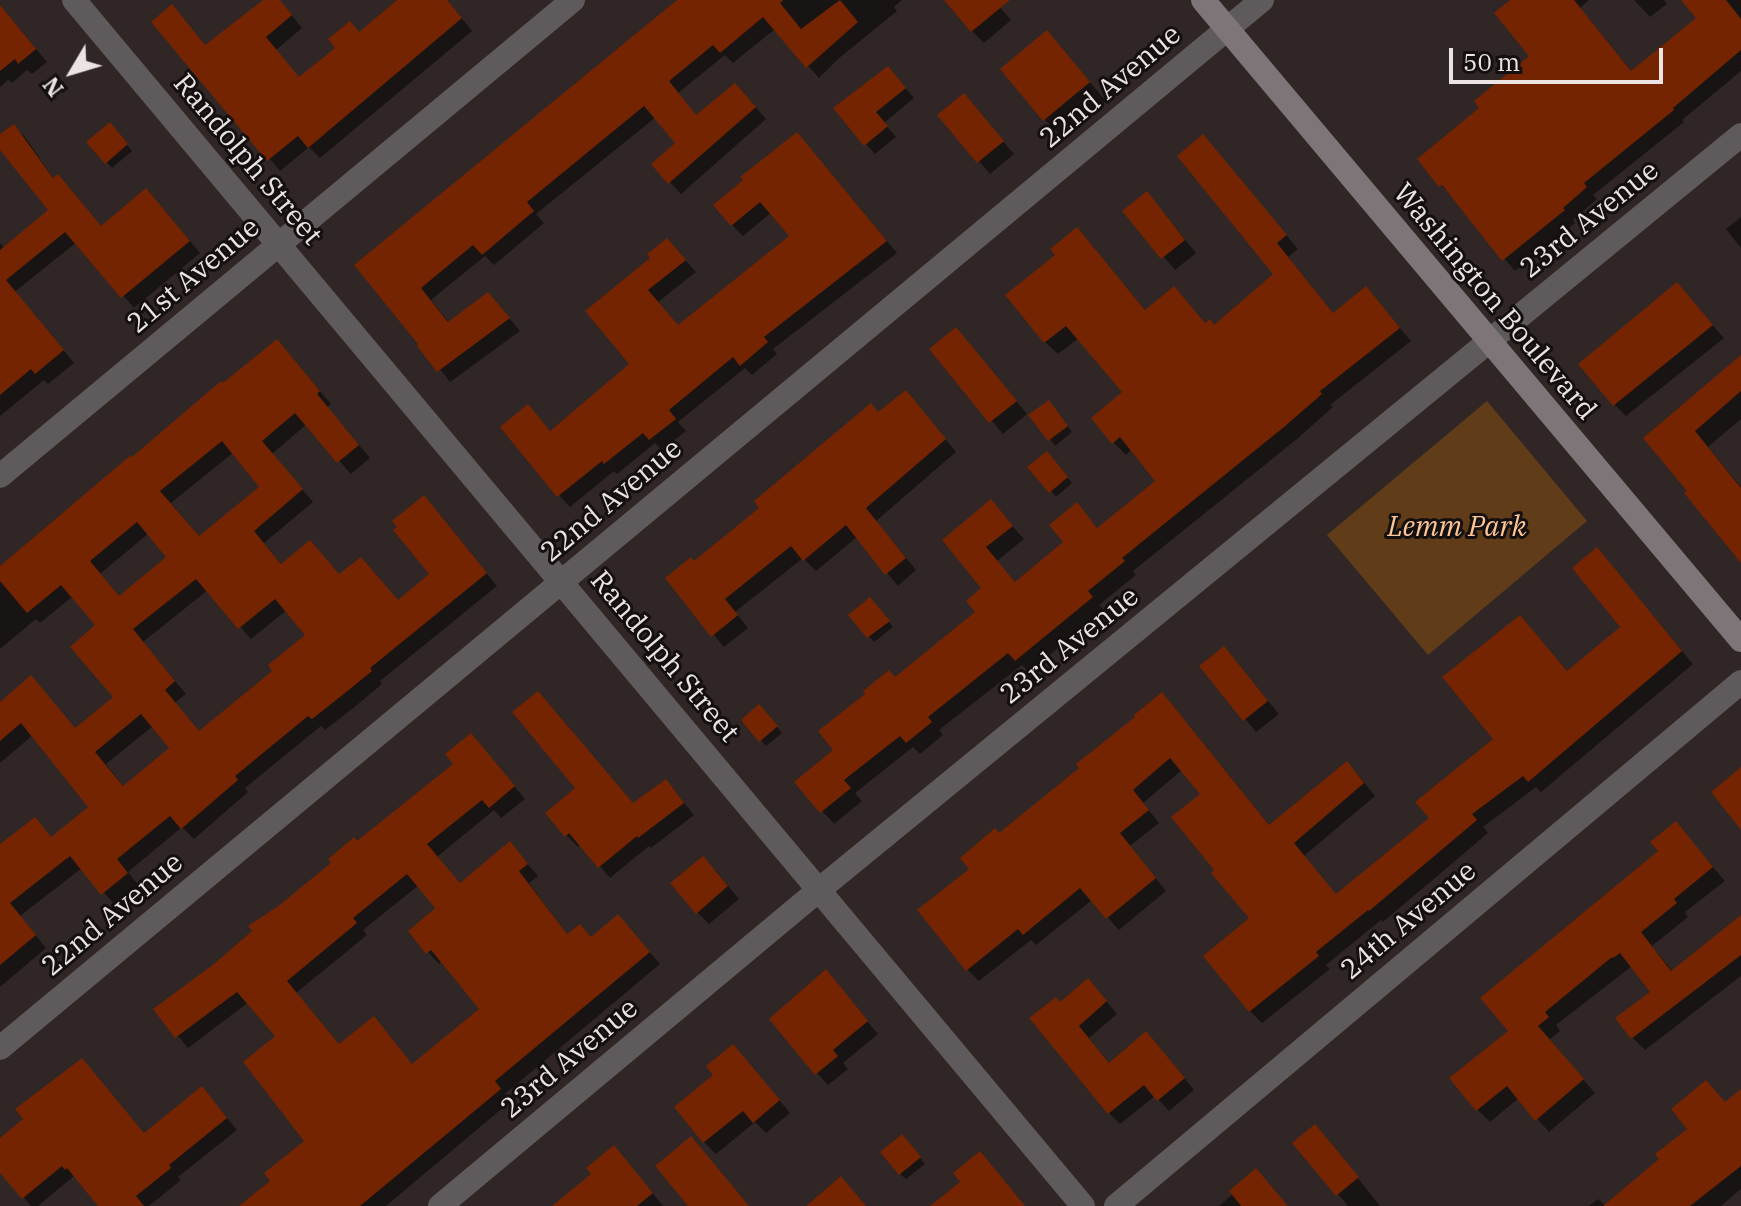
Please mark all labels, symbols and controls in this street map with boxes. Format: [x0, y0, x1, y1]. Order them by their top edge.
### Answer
street label: 22nd Avenue [1034, 18, 1188, 156]
north arrow [32, 32, 112, 112]
scale bar [1453, 32, 1667, 82]
text: 50 m [1463, 46, 1520, 78]
street label: Randolph Street [166, 68, 328, 252]
text: N [36, 71, 69, 103]
street label: 23rd Avenue [1514, 154, 1666, 286]
street label: Washington Boulevard [1385, 177, 1603, 427]
street label: 21st Avenue [121, 211, 267, 341]
street label: 22nd Avenue [535, 432, 689, 570]
park label: Lemm Park [1388, 511, 1526, 545]
street label: Randolph Street [583, 565, 745, 749]
street label: 23rd Avenue [994, 580, 1146, 712]
street label: 22nd Avenue [36, 846, 190, 984]
street label: 24th Avenue [1335, 855, 1483, 987]
street label: 23rd Avenue [495, 992, 645, 1126]

